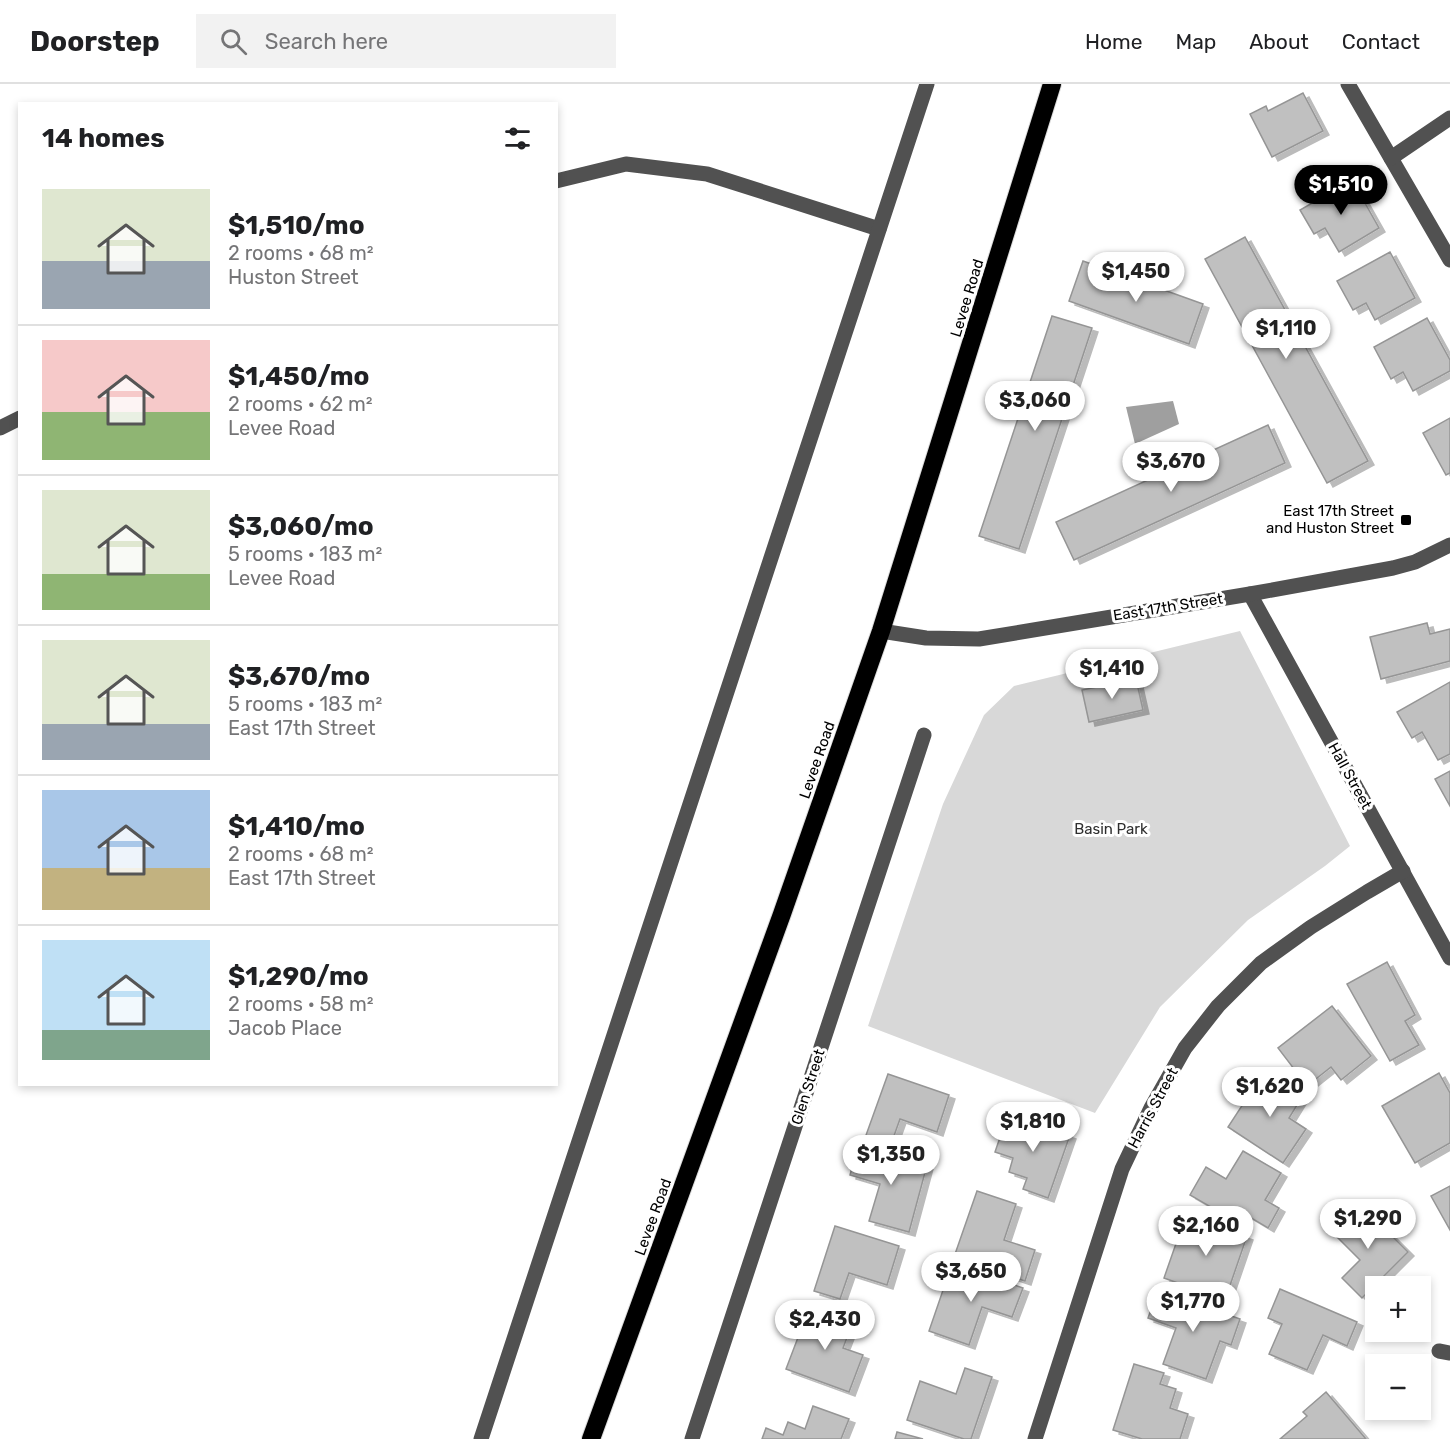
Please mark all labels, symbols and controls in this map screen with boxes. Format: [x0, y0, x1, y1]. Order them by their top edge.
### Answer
search box [196, 14, 616, 68]
text: Doorstep [30, 25, 160, 58]
icon: search [217, 25, 250, 58]
text: Search here [265, 28, 388, 55]
text: Home [1085, 29, 1142, 54]
text: Map [1175, 29, 1216, 54]
text: About [1249, 29, 1309, 54]
text: Contact [1342, 29, 1420, 54]
icon: filters [501, 122, 534, 155]
text: 14 homes [42, 123, 165, 154]
pin: $1,510 [1292, 165, 1390, 216]
text: $1,510 [1308, 172, 1374, 196]
text: $1,510/mo [228, 210, 365, 241]
icon: home [90, 213, 162, 285]
text: 2 rooms · 68 m² [228, 241, 374, 265]
pin: $1,450 [1087, 252, 1185, 303]
street label: Levee Road [947, 257, 987, 339]
text: $1,450 [1102, 259, 1170, 283]
text: Huston Street [228, 265, 359, 289]
pin: $1,110 [1237, 309, 1335, 360]
text: $1,110 [1255, 316, 1317, 340]
text: $1,450/mo [228, 361, 369, 392]
icon: home [90, 364, 162, 436]
pin: $3,060 [986, 381, 1084, 432]
text: $3,060 [999, 388, 1071, 412]
text: 2 rooms · 62 m² [228, 392, 373, 416]
text: Levee Road [228, 416, 335, 440]
pin: $3,670 [1122, 442, 1220, 493]
text: $3,670 [1136, 449, 1206, 473]
place label: East 17th Street and Huston Street [1266, 502, 1394, 537]
text: $3,060/mo [228, 511, 374, 542]
marker: East 17th Street and Huston Street [1399, 513, 1413, 527]
icon: home [90, 514, 162, 586]
text: 5 rooms · 183 m² [228, 542, 382, 566]
text: Levee Road [228, 566, 335, 590]
street label: East 17th Street [1112, 589, 1224, 625]
pin: $1,410 [1063, 649, 1161, 700]
text: $1,410 [1079, 656, 1145, 680]
text: $3,670/mo [228, 661, 370, 692]
icon: home [90, 664, 162, 736]
text: 5 rooms · 183 m² [228, 692, 382, 716]
text: East 17th Street [228, 716, 376, 740]
street label: Levee Road [795, 719, 839, 801]
street label: Hall Street [1324, 740, 1376, 813]
text: $1,410/mo [228, 811, 365, 842]
icon: home [90, 814, 162, 886]
park label: Basin Park [1074, 820, 1148, 838]
text: 2 rooms · 68 m² [228, 842, 374, 866]
text: East 17th Street [228, 866, 376, 890]
text: $1,290/mo [228, 961, 369, 992]
icon: home [90, 964, 162, 1036]
text: 2 rooms · 58 m² [228, 992, 374, 1016]
text: Jacob Place [228, 1016, 342, 1040]
street label: Glen Street [787, 1047, 829, 1127]
street label: Harris Street [1124, 1064, 1182, 1151]
pin: $1,620 [1221, 1067, 1319, 1118]
text: $1,620 [1236, 1074, 1304, 1098]
pin: $1,810 [984, 1102, 1082, 1153]
text: $1,810 [1000, 1109, 1066, 1133]
pin: $1,350 [842, 1135, 940, 1186]
text: $1,350 [857, 1142, 925, 1166]
street label: Levee Road [631, 1176, 675, 1258]
pin: $1,290 [1319, 1199, 1417, 1250]
pin: $2,160 [1157, 1206, 1255, 1257]
text: $1,290 [1334, 1206, 1402, 1230]
text: $2,160 [1172, 1213, 1240, 1237]
pin: $3,650 [922, 1252, 1020, 1303]
text: $3,650 [935, 1259, 1007, 1283]
map controls [1365, 1276, 1431, 1420]
button: + [1365, 1276, 1431, 1342]
pin: $1,770 [1144, 1282, 1242, 1333]
text: $1,770 [1161, 1289, 1225, 1313]
pin: $2,430 [776, 1300, 874, 1351]
text: $2,430 [789, 1307, 861, 1331]
button: − [1365, 1354, 1431, 1420]

